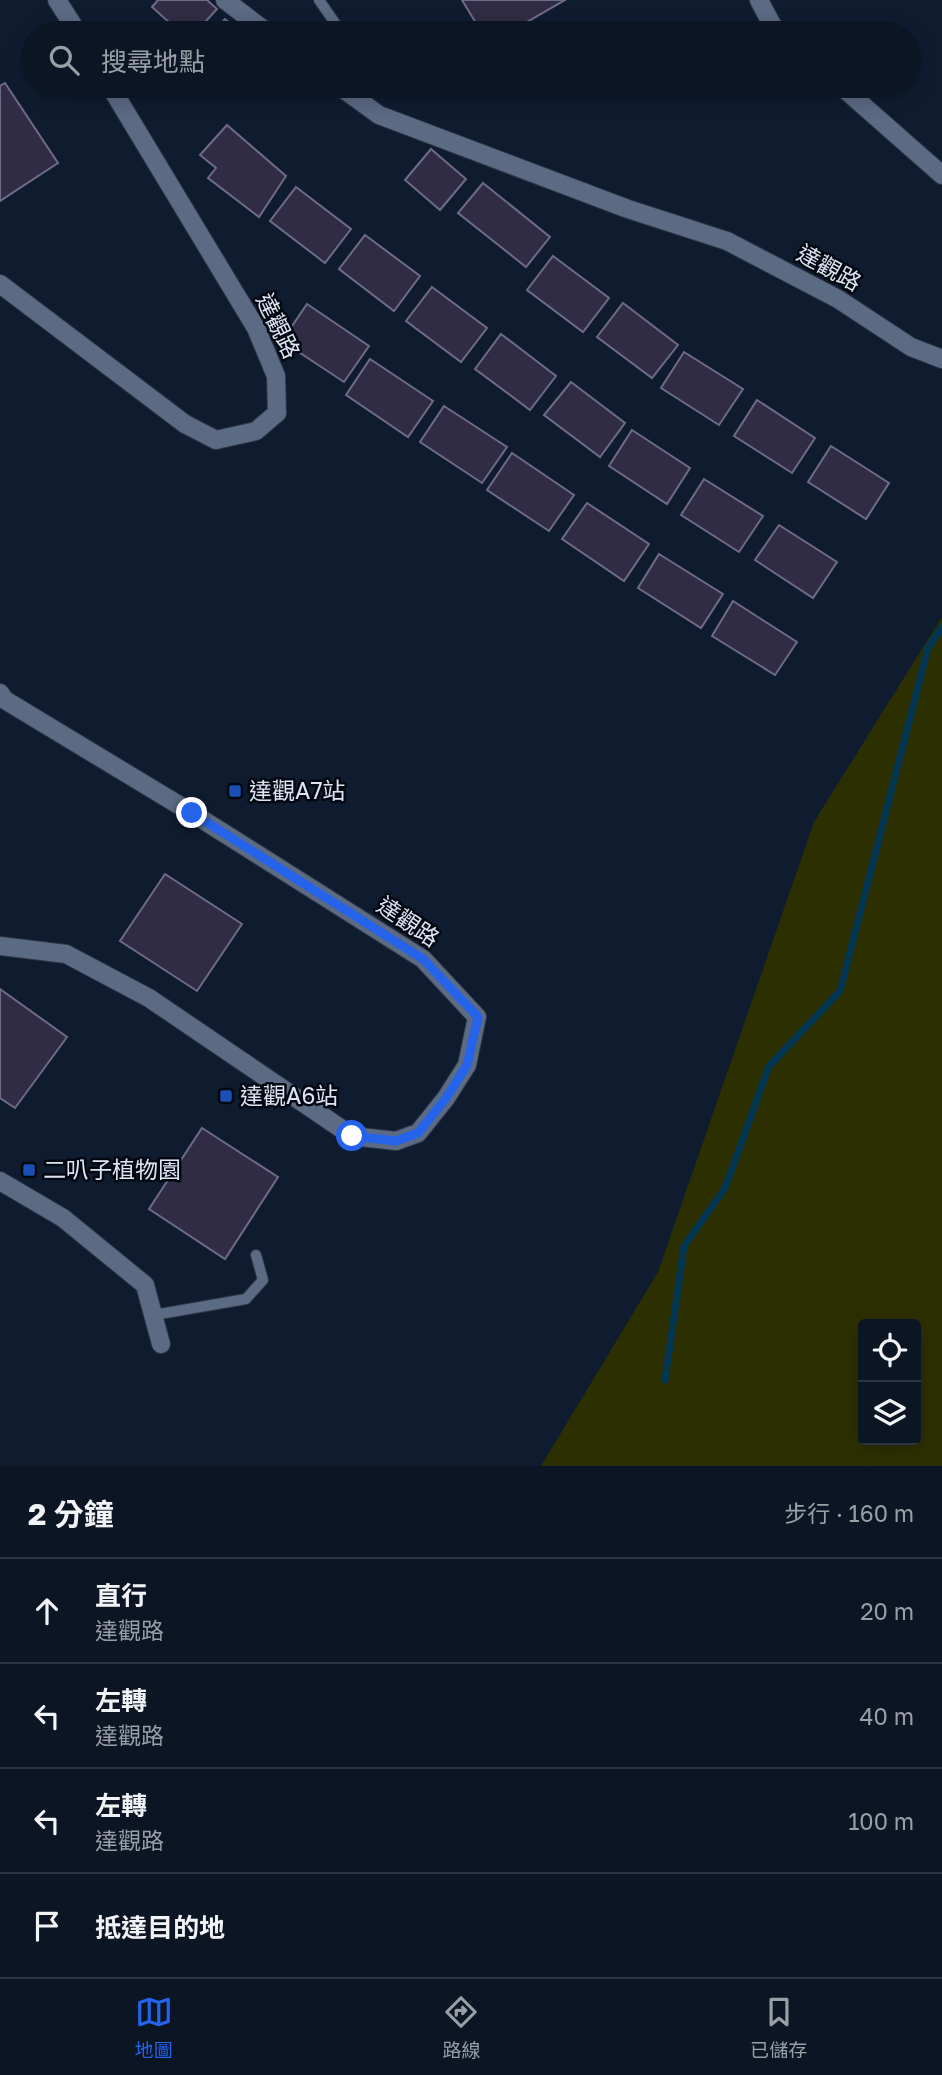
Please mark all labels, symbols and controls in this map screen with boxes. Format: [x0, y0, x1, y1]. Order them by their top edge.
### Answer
search box [21, 21, 921, 98]
icon: search [45, 41, 83, 79]
text: 搜尋地點 [101, 46, 205, 77]
street label: 達觀路 [793, 238, 866, 296]
street label: 達觀路 [251, 288, 307, 363]
place label: 達觀A7站 [249, 776, 346, 804]
marker: 達觀A7站 [227, 783, 243, 799]
route end [176, 797, 207, 828]
street label: 達觀路 [372, 890, 445, 952]
place label: 達觀A6站 [240, 1081, 338, 1109]
marker: 達觀A6站 [218, 1088, 234, 1104]
route start [336, 1120, 367, 1151]
place label: 二叭子植物園 [43, 1155, 181, 1183]
marker: 二叭子植物園 [21, 1162, 37, 1178]
map controls [858, 1319, 921, 1445]
button: locate [858, 1319, 921, 1382]
button: layers [858, 1382, 921, 1445]
text: 2 分鐘 [28, 1496, 114, 1532]
text: 步行 · 160 m [784, 1499, 914, 1527]
text: 直行 [95, 1580, 147, 1611]
icon: ahead [28, 1592, 66, 1630]
text: 20 m [860, 1597, 914, 1625]
text: 達觀路 [95, 1616, 164, 1644]
text: 左轉 [95, 1685, 147, 1716]
icon: left [28, 1697, 66, 1735]
text: 40 m [860, 1702, 914, 1730]
text: 達觀路 [95, 1721, 164, 1749]
text: 左轉 [95, 1790, 147, 1821]
icon: left [28, 1802, 66, 1840]
text: 100 m [848, 1807, 914, 1835]
text: 達觀路 [95, 1826, 164, 1854]
icon: arrive [28, 1907, 66, 1945]
text: 抵達目的地 [95, 1912, 225, 1943]
tab: 地圖 [135, 1993, 173, 2062]
tab: 路線 [442, 1993, 480, 2062]
tab: 已儲存 [750, 1993, 807, 2062]

